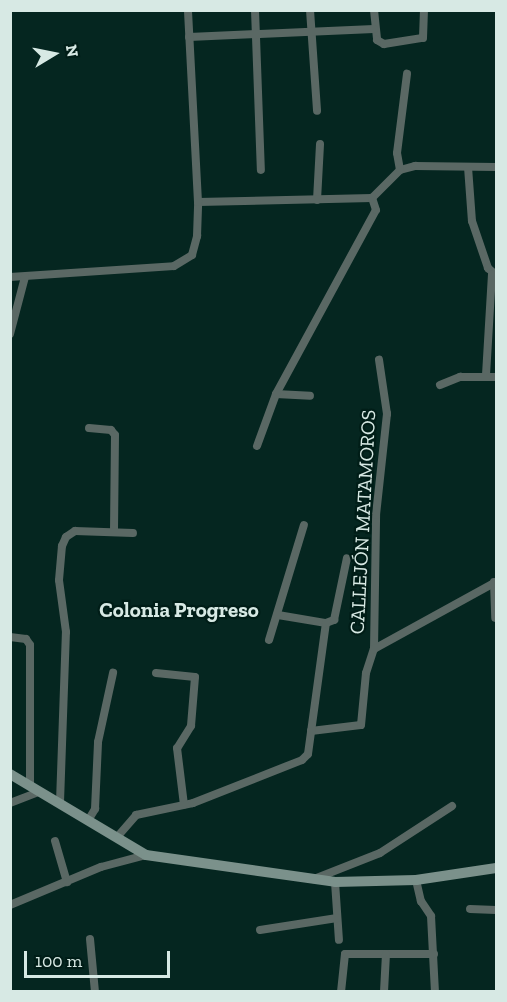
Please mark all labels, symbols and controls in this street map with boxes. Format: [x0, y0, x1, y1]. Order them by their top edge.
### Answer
north arrow [24, 24, 84, 84]
text: N [62, 43, 83, 58]
street label: CALLEJÓN MATAMOROS [345, 409, 381, 635]
district label: Colonia Progreso [99, 597, 259, 623]
scale bar [27, 939, 172, 977]
text: 100 m [35, 950, 82, 972]

